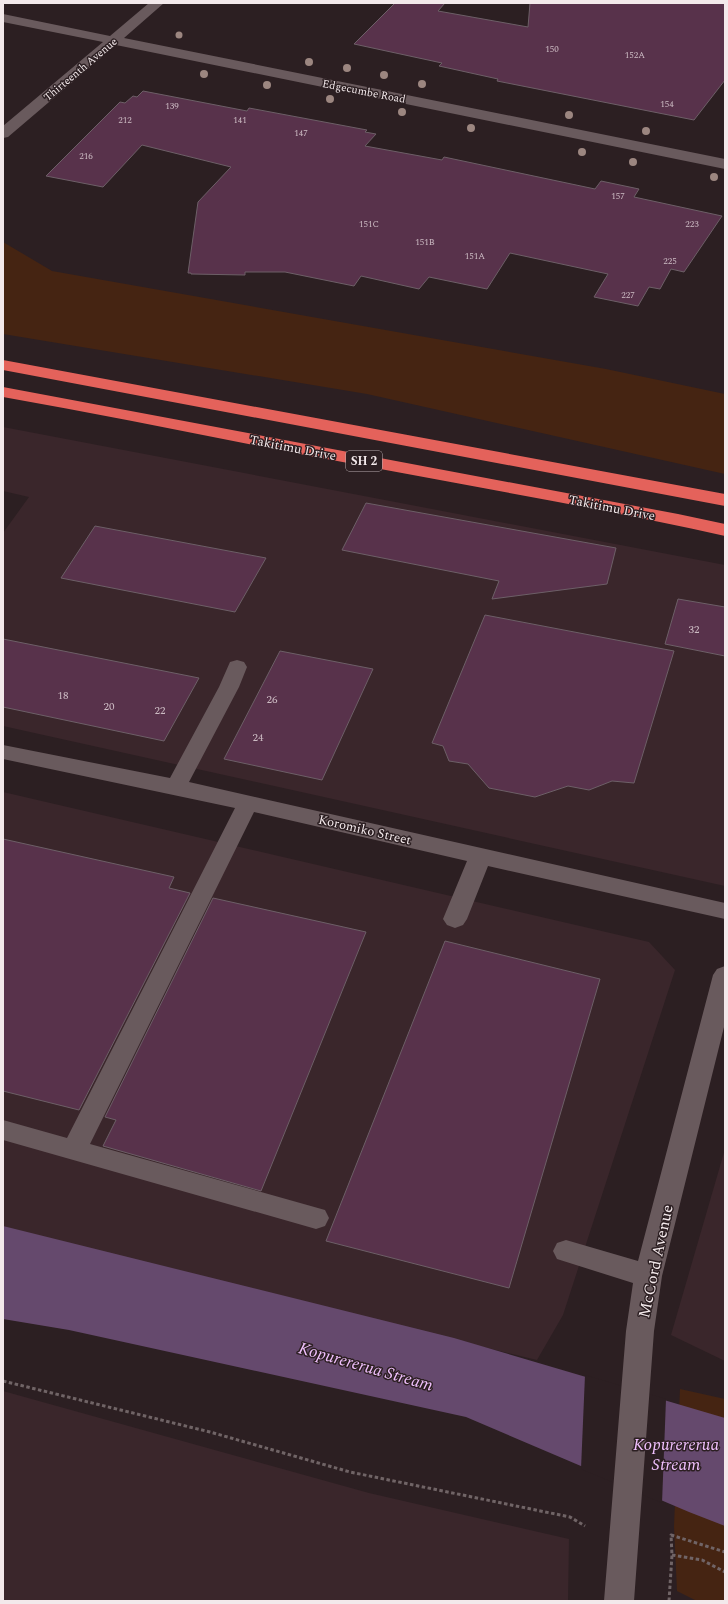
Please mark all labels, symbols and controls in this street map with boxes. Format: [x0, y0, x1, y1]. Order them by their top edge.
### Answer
street label: Thirteenth Avenue [40, 33, 121, 105]
house number: 150 [545, 42, 559, 56]
house number: 152A [625, 48, 645, 62]
street label: Edgecumbe Road [321, 75, 407, 108]
house number: 154 [660, 97, 674, 111]
house number: 139 [165, 99, 179, 113]
house number: 212 [118, 113, 132, 127]
house number: 141 [233, 113, 247, 127]
house number: 147 [294, 126, 308, 140]
house number: 216 [79, 149, 93, 163]
house number: 157 [611, 189, 625, 203]
house number: 151C [359, 217, 379, 231]
house number: 223 [685, 217, 699, 231]
house number: 151B [415, 235, 435, 249]
house number: 151A [465, 249, 485, 263]
house number: 225 [663, 254, 677, 268]
house number: 227 [621, 288, 635, 302]
street label: Takitimu Drive [248, 430, 338, 466]
road number: SH 2 [346, 451, 382, 471]
street label: Takitimu Drive [567, 490, 657, 526]
house number: 32 [689, 621, 700, 638]
house number: 18 [58, 687, 69, 704]
house number: 26 [267, 691, 278, 708]
house number: 20 [104, 698, 115, 715]
house number: 22 [155, 702, 166, 719]
house number: 24 [253, 729, 264, 746]
street label: Koromiko Street [316, 810, 414, 850]
street label: McCord Avenue [632, 1202, 680, 1320]
water label: Kopurererua Stream [295, 1335, 436, 1399]
water label: Kopurererua Stream [633, 1432, 719, 1478]

